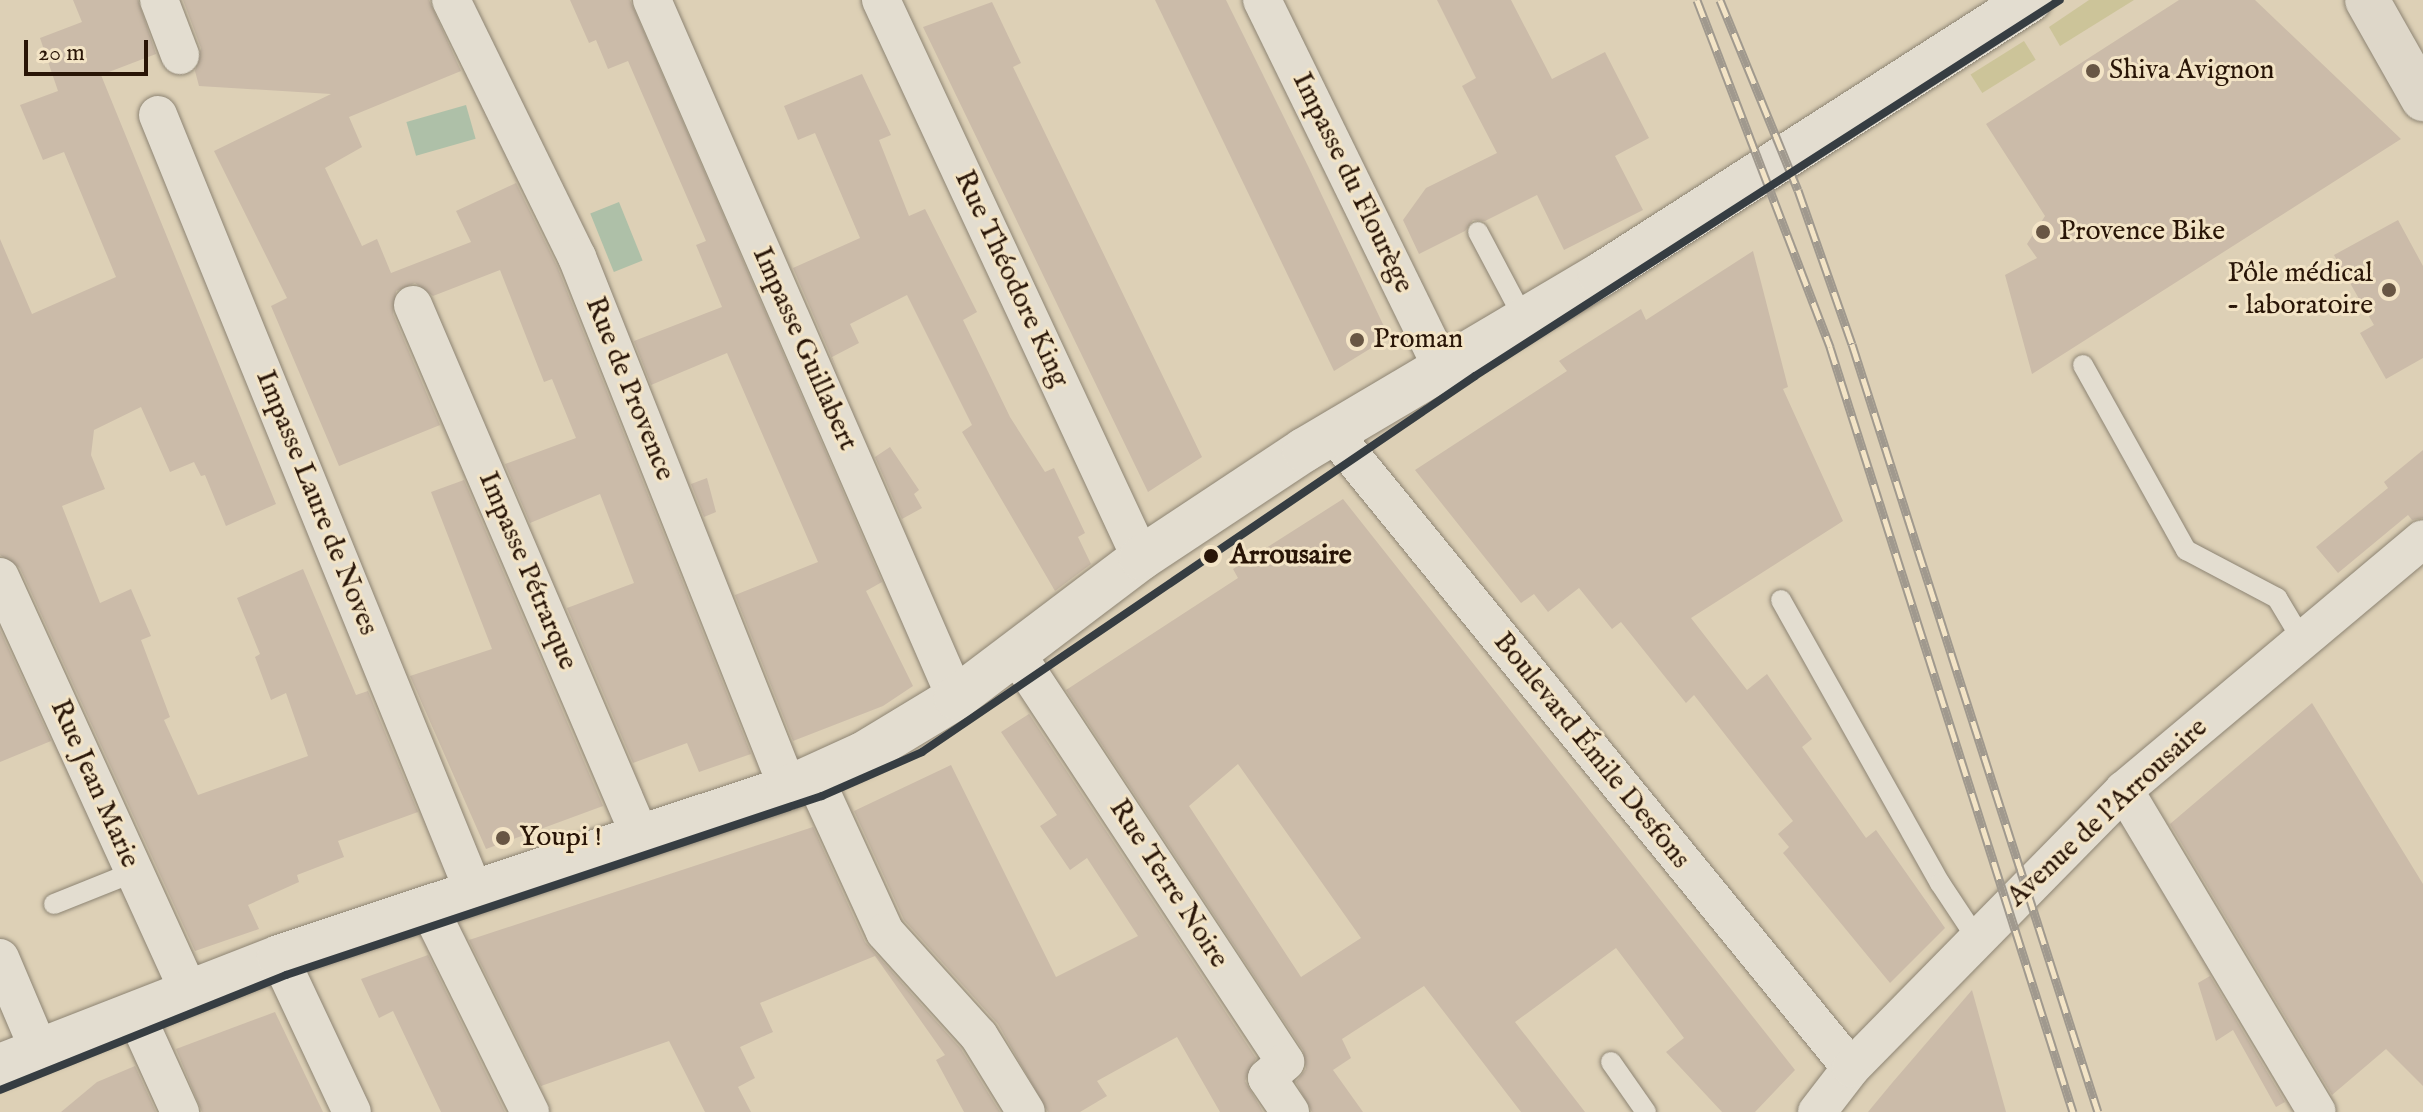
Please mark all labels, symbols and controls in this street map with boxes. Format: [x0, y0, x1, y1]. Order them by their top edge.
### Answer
scale bar [28, 24, 152, 74]
text: 20 m [38, 38, 85, 69]
place label: Shiva Avignon [2109, 54, 2274, 88]
marker: Shiva Avignon [2084, 62, 2102, 80]
street label: Impasse du Flourège [1284, 67, 1420, 299]
street label: Rue Théodore King [946, 165, 1076, 393]
place label: Provence Bike [2059, 215, 2225, 249]
marker: Provence Bike [2034, 223, 2052, 241]
street label: Impasse Guillabert [744, 242, 864, 456]
place label: Pôle médical - laboratoire [2227, 257, 2373, 323]
marker: Pôle médical - laboratoire [2380, 281, 2398, 299]
street label: Rue de Provence [577, 292, 681, 486]
place label: Proman [1373, 323, 1463, 357]
marker: Proman [1348, 331, 1366, 349]
street label: Impasse Laure de Noves [248, 366, 384, 640]
street label: Impasse Pétrarque [470, 467, 584, 675]
place label: Arrousaire [1230, 539, 1352, 573]
marker: Arrousaire [1199, 544, 1223, 568]
street label: Boulevard Émile Desfons [1485, 626, 1697, 876]
street label: Rue Jean Marie [42, 695, 146, 873]
street label: Avenue de l'Arrousaire [2001, 712, 2215, 914]
street label: Rue Terre Noire [1101, 793, 1235, 975]
place label: Youpi ! [519, 821, 602, 855]
marker: Youpi ! [494, 829, 512, 847]

